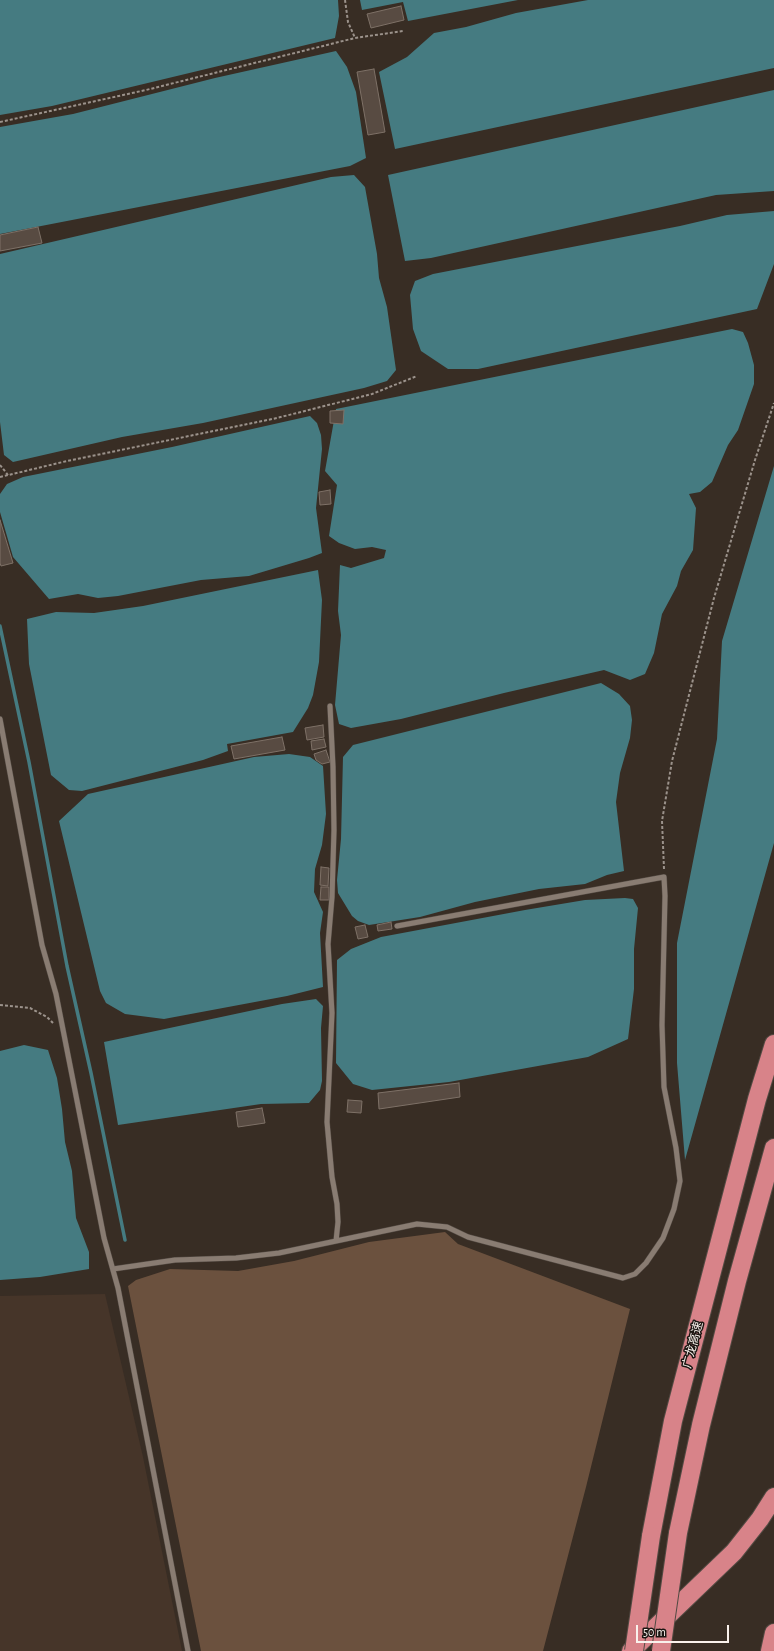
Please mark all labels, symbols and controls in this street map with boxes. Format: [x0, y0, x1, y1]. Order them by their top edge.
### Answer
street label: 广龙高速 [680, 1320, 706, 1370]
scale bar [638, 1617, 731, 1643]
text: 50 m [643, 1626, 666, 1638]

